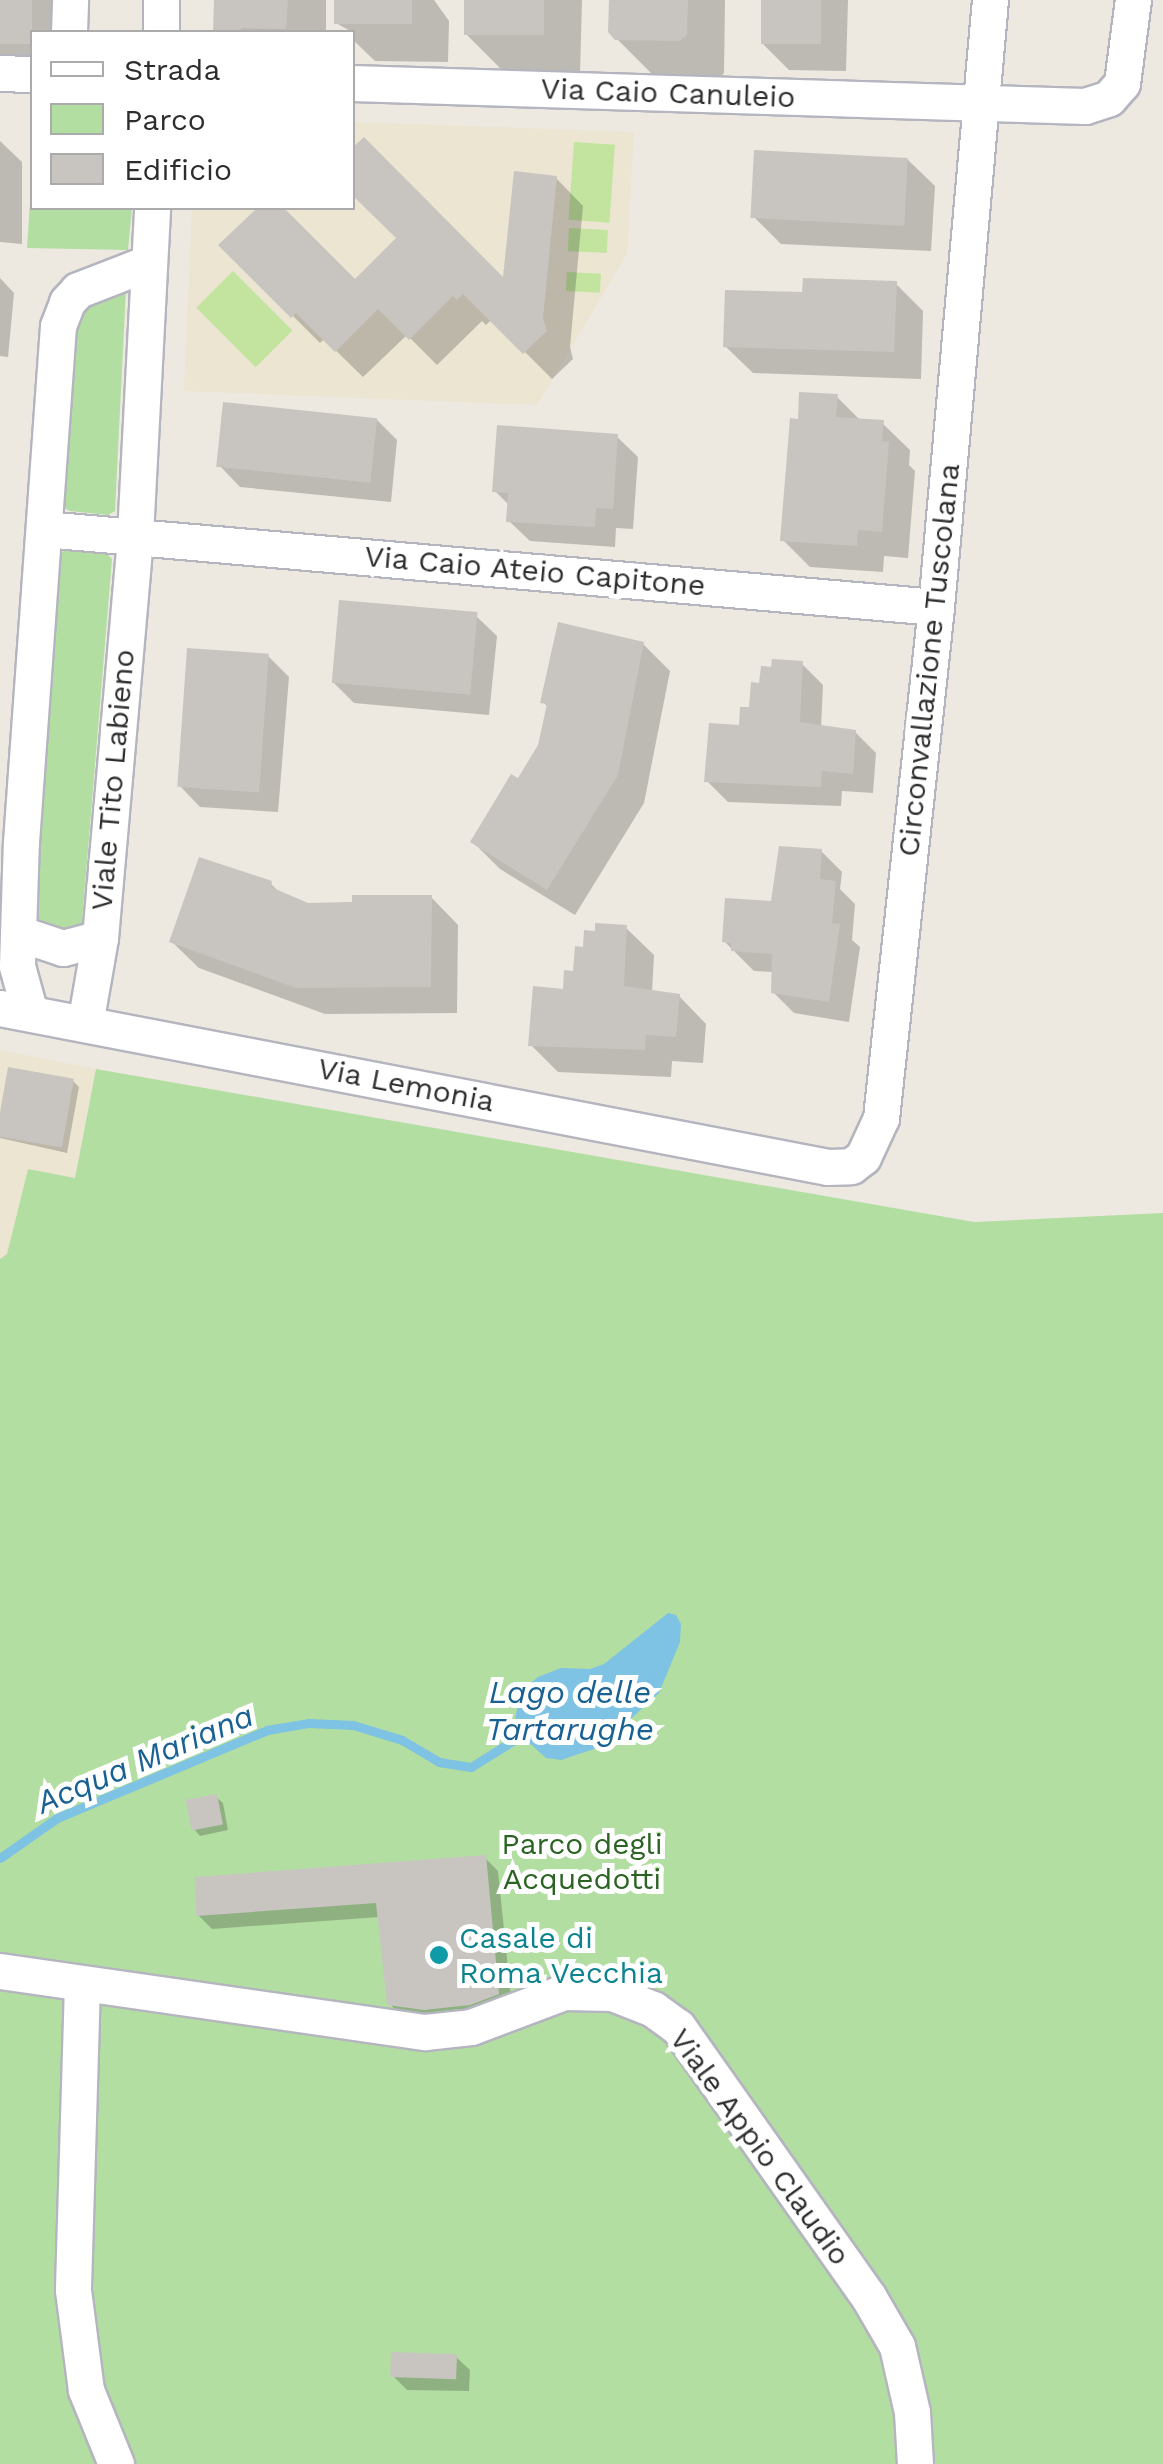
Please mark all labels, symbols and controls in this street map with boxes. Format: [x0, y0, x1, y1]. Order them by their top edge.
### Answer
legend [30, 30, 355, 210]
text: Strada [124, 52, 220, 87]
street label: Via Caio Canuleio [540, 71, 796, 115]
text: Parco [124, 102, 206, 137]
text: Edificio [124, 152, 232, 187]
street label: Circonvallazione Tuscolana [890, 461, 968, 859]
street label: Via Caio Ateio Capitone [362, 538, 708, 604]
street label: Viale Tito Labieno [84, 647, 142, 913]
street label: Via Lemonia [314, 1050, 498, 1120]
water label: Lago delle Tartarughe [486, 1674, 654, 1749]
water label: Acqua Mariana [31, 1696, 259, 1822]
park label: Parco degli Acquedotti [501, 1826, 663, 1896]
place label: Casale di Roma Vecchia [459, 1920, 665, 1990]
marker: Casale di Roma Vecchia [428, 1944, 450, 1966]
street label: Viale Appio Claudio [662, 2021, 858, 2273]

